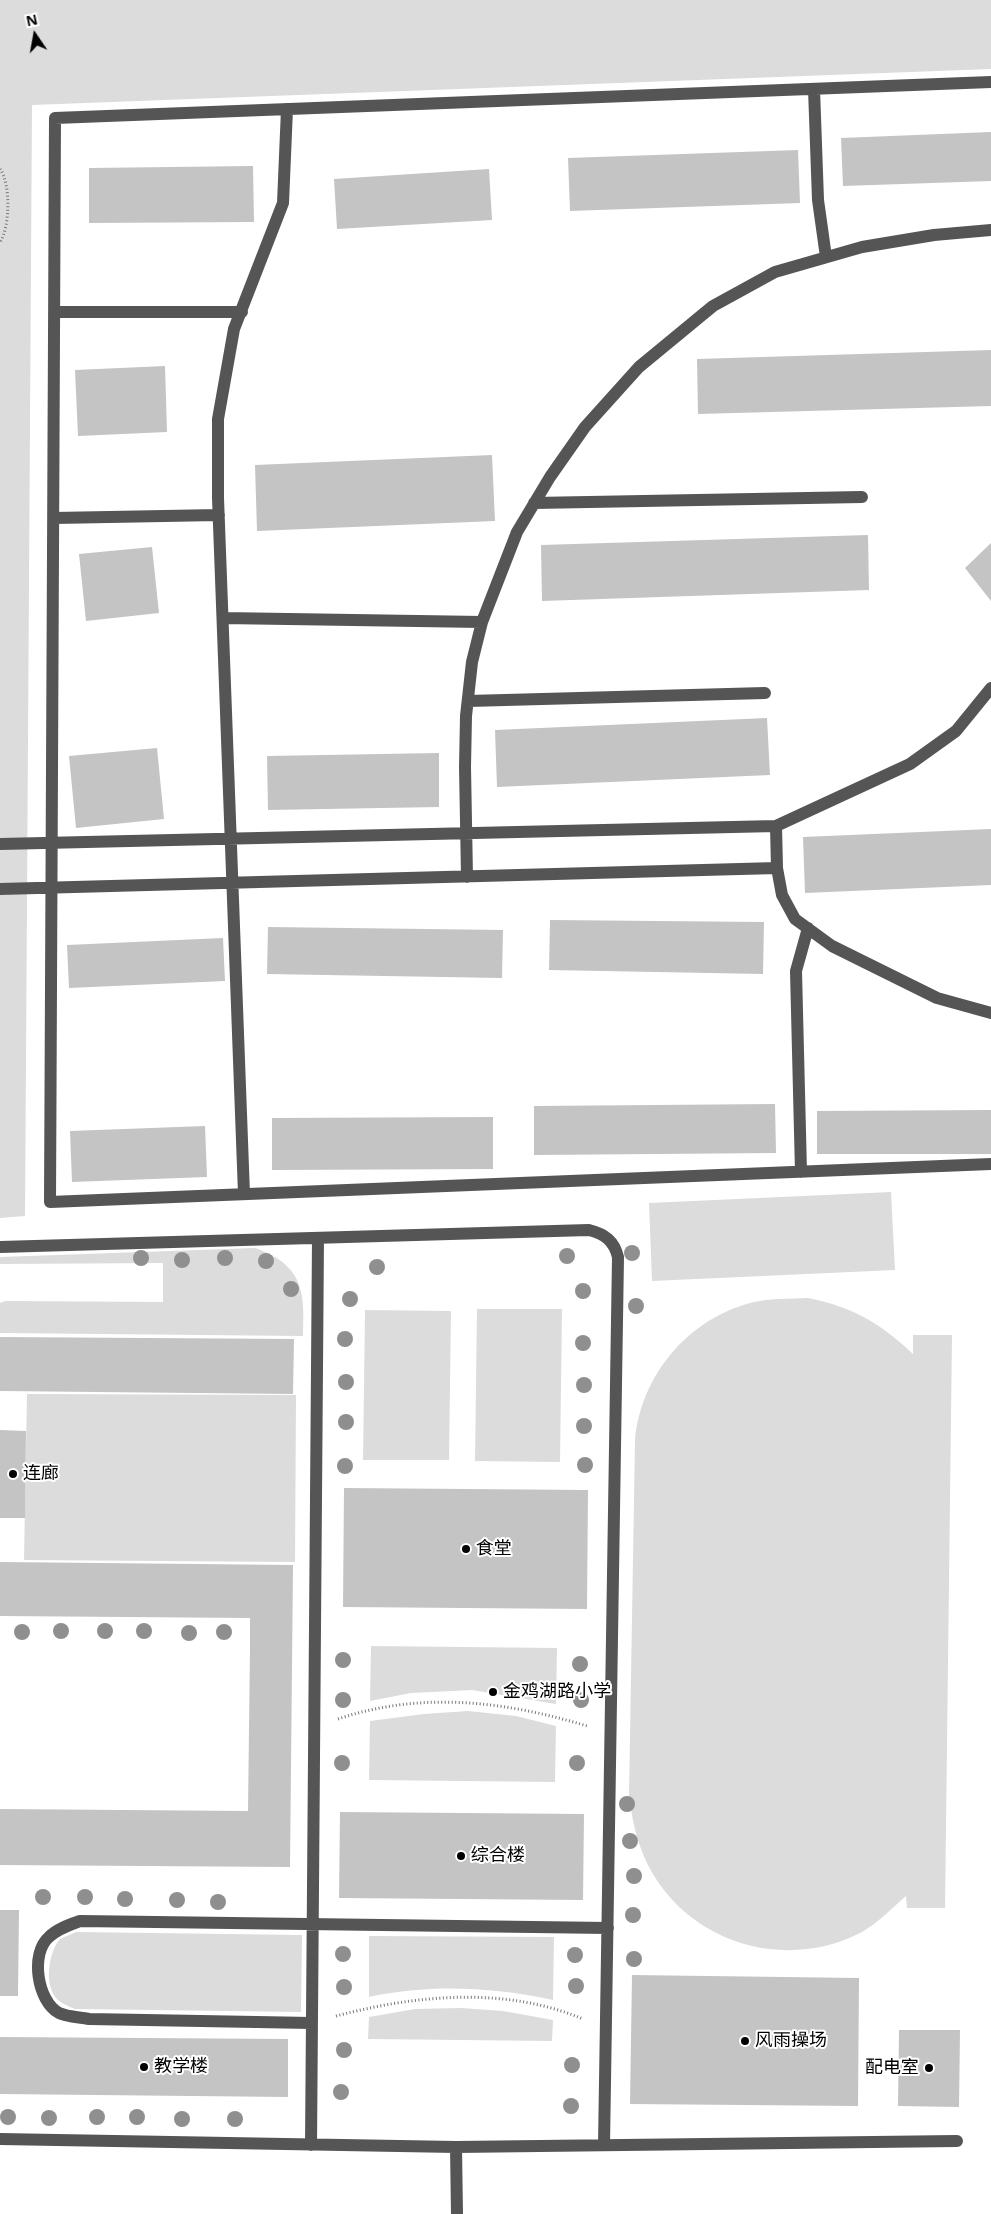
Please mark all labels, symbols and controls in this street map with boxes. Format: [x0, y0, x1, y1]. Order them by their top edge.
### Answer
text: N [24, 9, 39, 30]
north arrow [10, 10, 60, 60]
place label: 连廊 [23, 1463, 59, 1485]
marker: 连廊 [7, 1468, 19, 1480]
place label: 食堂 [476, 1538, 512, 1560]
marker: 食堂 [460, 1543, 472, 1555]
place label: 金鸡湖路小学 [503, 1681, 611, 1703]
marker: 金鸡湖路小学 [487, 1686, 499, 1698]
place label: 综合楼 [471, 1845, 525, 1867]
marker: 综合楼 [455, 1850, 467, 1862]
place label: 风雨操场 [755, 2030, 827, 2052]
marker: 风雨操场 [739, 2035, 751, 2047]
place label: 教学楼 [154, 2056, 208, 2078]
place label: 配电室 [865, 2057, 919, 2079]
marker: 教学楼 [138, 2061, 150, 2073]
marker: 配电室 [923, 2062, 935, 2074]

